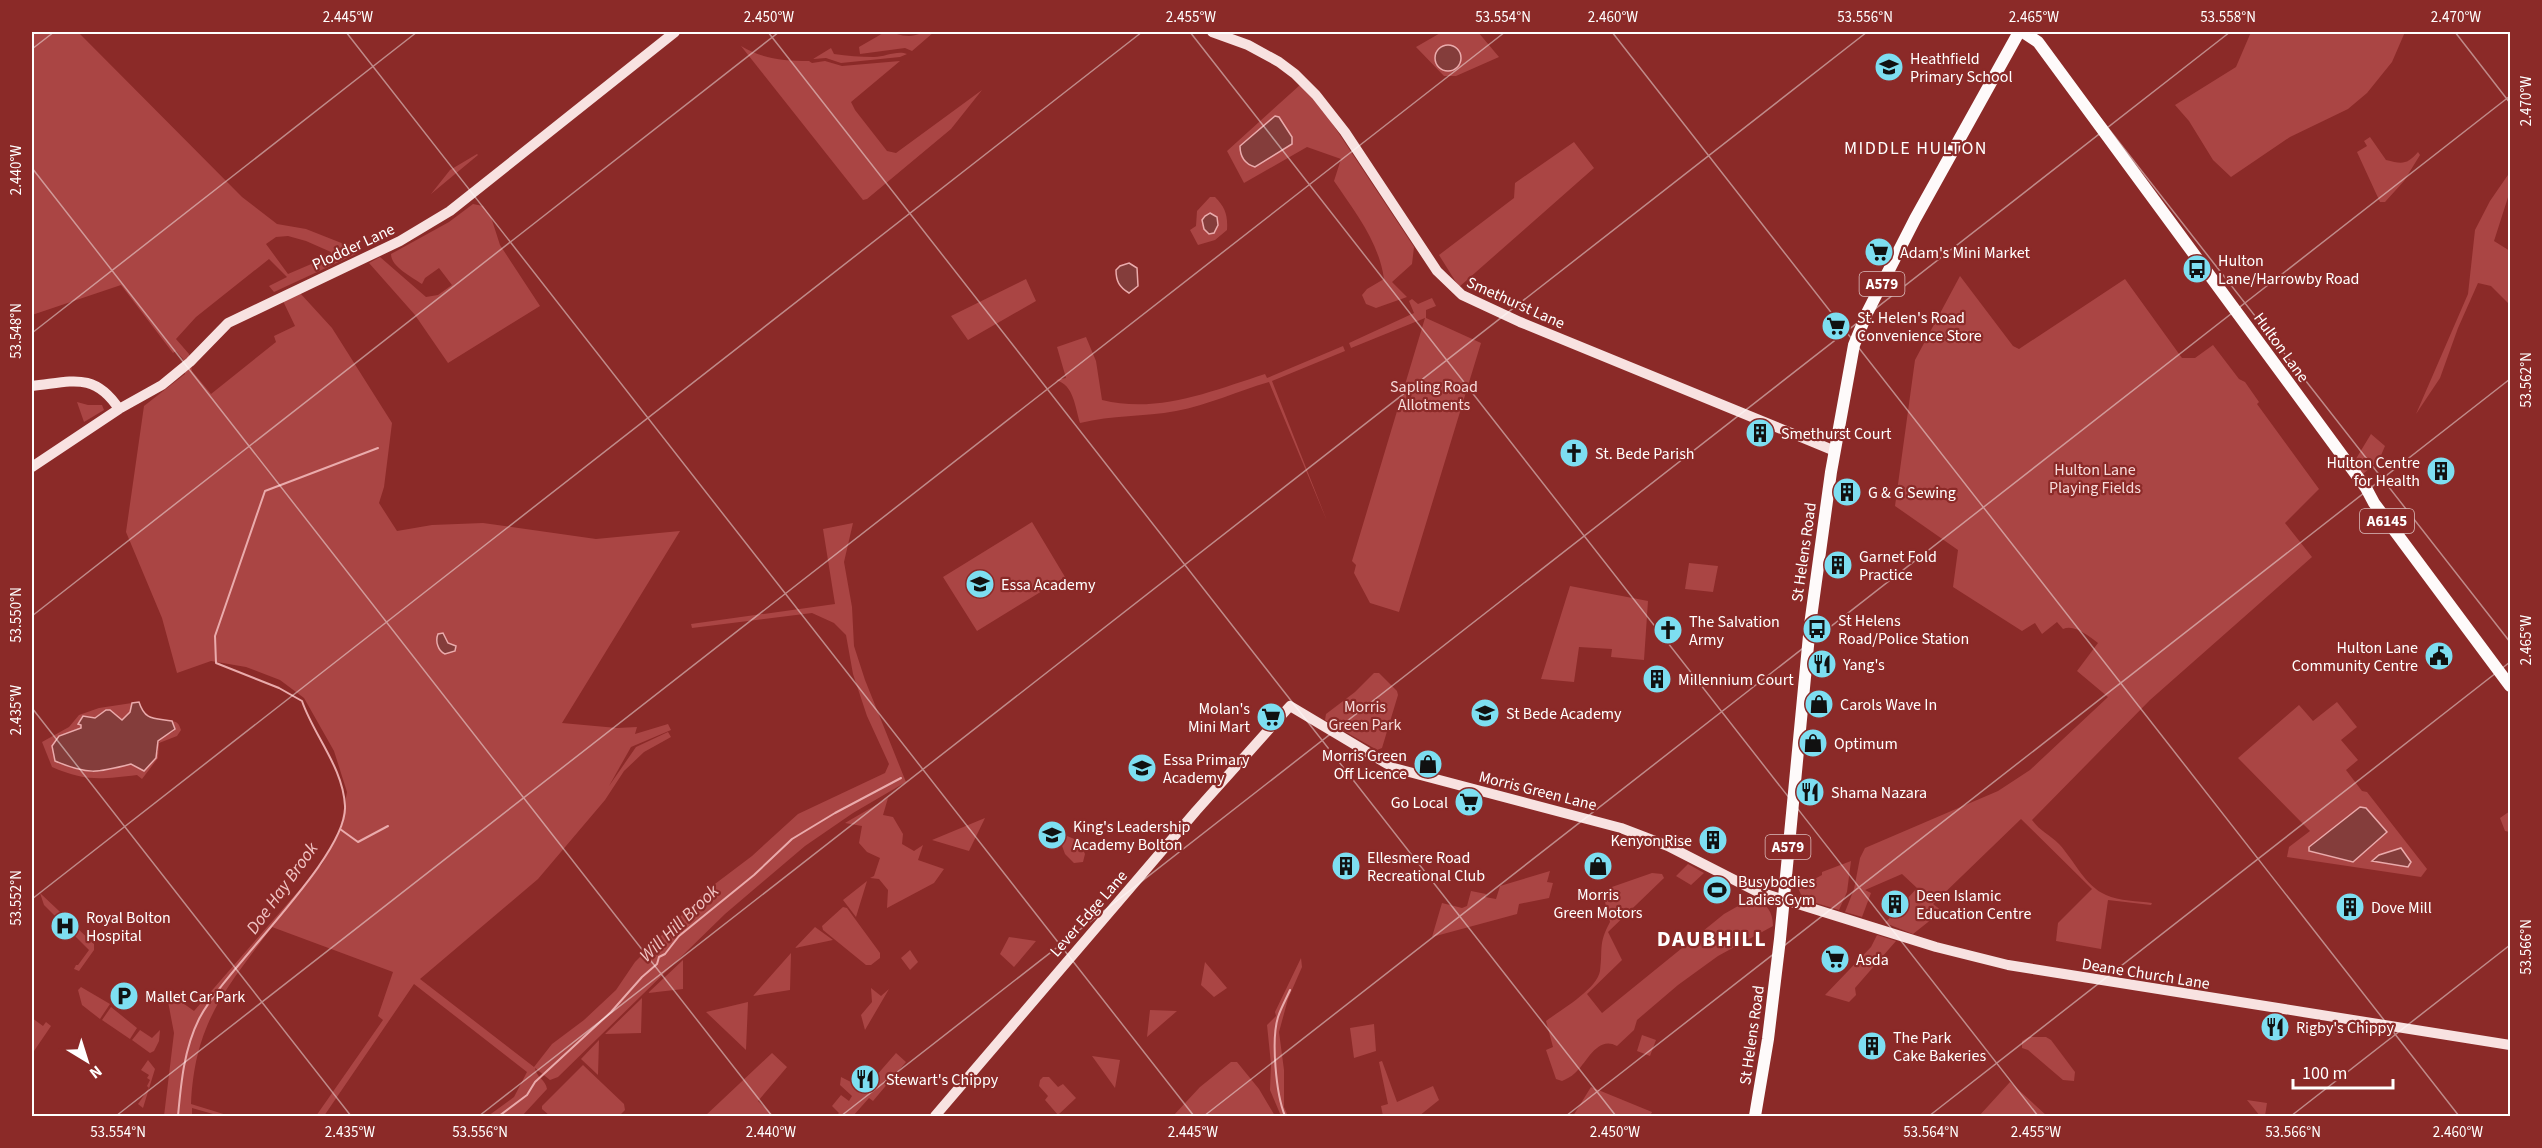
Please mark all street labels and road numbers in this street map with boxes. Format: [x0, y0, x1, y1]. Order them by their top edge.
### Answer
street label: Plodder Lane [309, 218, 398, 276]
street label: Smethurst Lane [1463, 271, 1568, 334]
road number: A579 [1860, 272, 1904, 296]
street label: Hulton Lane [2248, 308, 2314, 387]
street label: St Helens Road [1786, 501, 1822, 603]
road number: A6145 [2360, 509, 2414, 533]
street label: Morris Green Lane [1476, 766, 1599, 816]
road number: A579 [1766, 835, 1810, 859]
street label: Lever Edge Lane [1045, 866, 1133, 962]
street label: Deane Church Lane [2080, 953, 2211, 995]
street label: St Helens Road [1734, 984, 1770, 1086]

